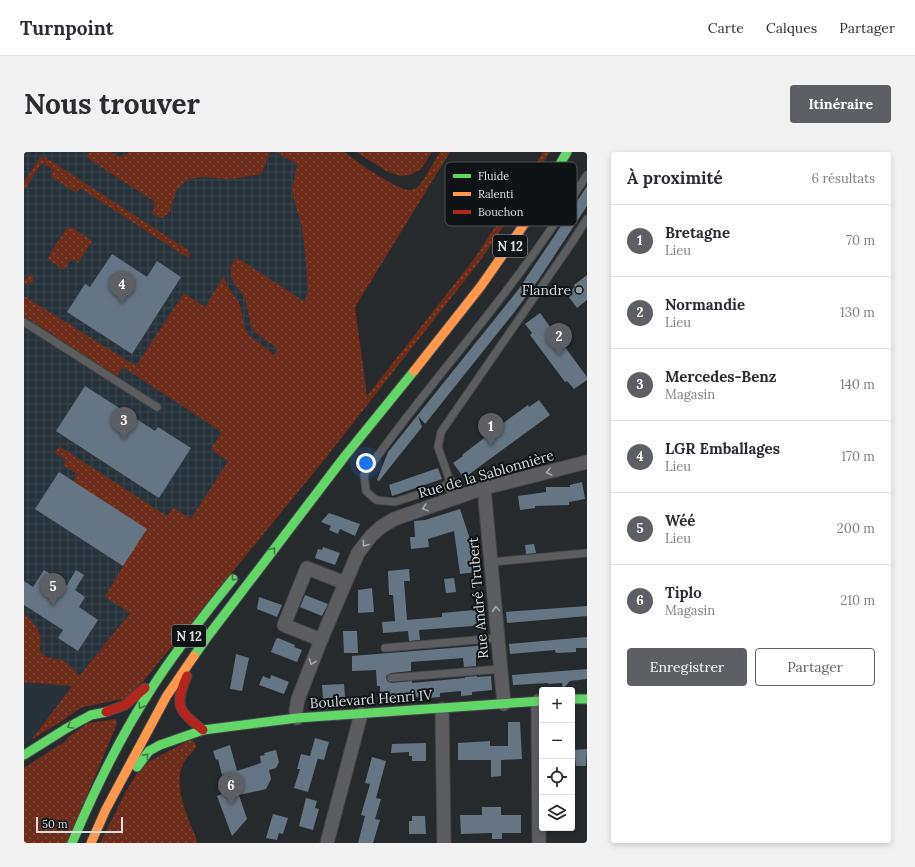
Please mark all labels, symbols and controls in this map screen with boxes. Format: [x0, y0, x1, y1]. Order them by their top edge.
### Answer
text: Turnpoint [20, 16, 114, 40]
text: Carte [708, 19, 744, 37]
text: Calques [766, 19, 817, 37]
text: Partager [839, 19, 895, 37]
button: Itinéraire [790, 85, 891, 123]
text: Nous trouver [24, 86, 200, 122]
legend [445, 162, 577, 226]
text: À proximité [627, 167, 723, 189]
text: Fluide [478, 169, 509, 183]
text: 6 résultats [811, 170, 875, 187]
text: Ralenti [478, 187, 513, 201]
text: Bouchon [478, 205, 524, 219]
text: Bretagne [665, 223, 730, 242]
text: 1 [637, 232, 643, 249]
text: 70 m [846, 232, 875, 249]
road number: N 12 [493, 235, 527, 257]
text: Lieu [665, 242, 691, 259]
pin: 4 [109, 271, 135, 304]
place label: Flandre [522, 281, 571, 299]
marker: Flandre [574, 285, 584, 295]
text: Normandie [665, 295, 745, 314]
text: 2 [637, 304, 643, 321]
text: 130 m [840, 304, 875, 321]
text: Lieu [665, 314, 691, 331]
pin: 2 [546, 323, 572, 356]
text: Mercedes-Benz [665, 367, 777, 386]
text: 3 [636, 376, 644, 393]
text: 140 m [840, 376, 875, 393]
text: Magasin [665, 386, 715, 403]
pin: 3 [111, 407, 137, 440]
pin: 1 [478, 413, 504, 446]
text: LGR Emballages [665, 439, 780, 458]
street label: Rue de la Sablonnière [416, 446, 556, 502]
text: 4 [636, 448, 644, 465]
text: 170 m [841, 448, 875, 465]
your location [356, 453, 376, 473]
text: Lieu [665, 458, 691, 475]
one-way arrow [546, 467, 553, 476]
one-way arrow [421, 504, 428, 512]
text: Wéé [665, 511, 695, 530]
text: 5 [636, 520, 644, 537]
text: 200 m [837, 520, 875, 537]
text: Lieu [665, 530, 691, 547]
street label: Rue André Trubert [464, 536, 492, 659]
one-way arrow [363, 539, 370, 546]
one-way arrow [269, 547, 276, 554]
pin: 5 [40, 573, 66, 606]
one-way arrow [232, 574, 239, 581]
text: Tiplo [665, 583, 702, 602]
text: 6 [636, 592, 644, 609]
text: 210 m [840, 592, 875, 609]
text: Magasin [665, 602, 715, 619]
one-way arrow [491, 606, 500, 612]
road number: N 12 [172, 625, 206, 647]
button: Enregistrer [627, 648, 747, 686]
button: Partager [755, 648, 875, 686]
one-way arrow [309, 659, 317, 666]
street label: Boulevard Henri IV [309, 686, 434, 712]
map controls [539, 687, 575, 831]
button: + [539, 687, 575, 723]
one-way arrow [139, 702, 146, 709]
one-way arrow [67, 722, 74, 729]
button: − [539, 723, 575, 759]
one-way arrow [141, 753, 148, 760]
button: locate [539, 759, 575, 795]
pin: 6 [218, 772, 244, 805]
button: layers [539, 795, 575, 831]
scale bar [36, 815, 123, 834]
text: 50 m [42, 817, 68, 831]

